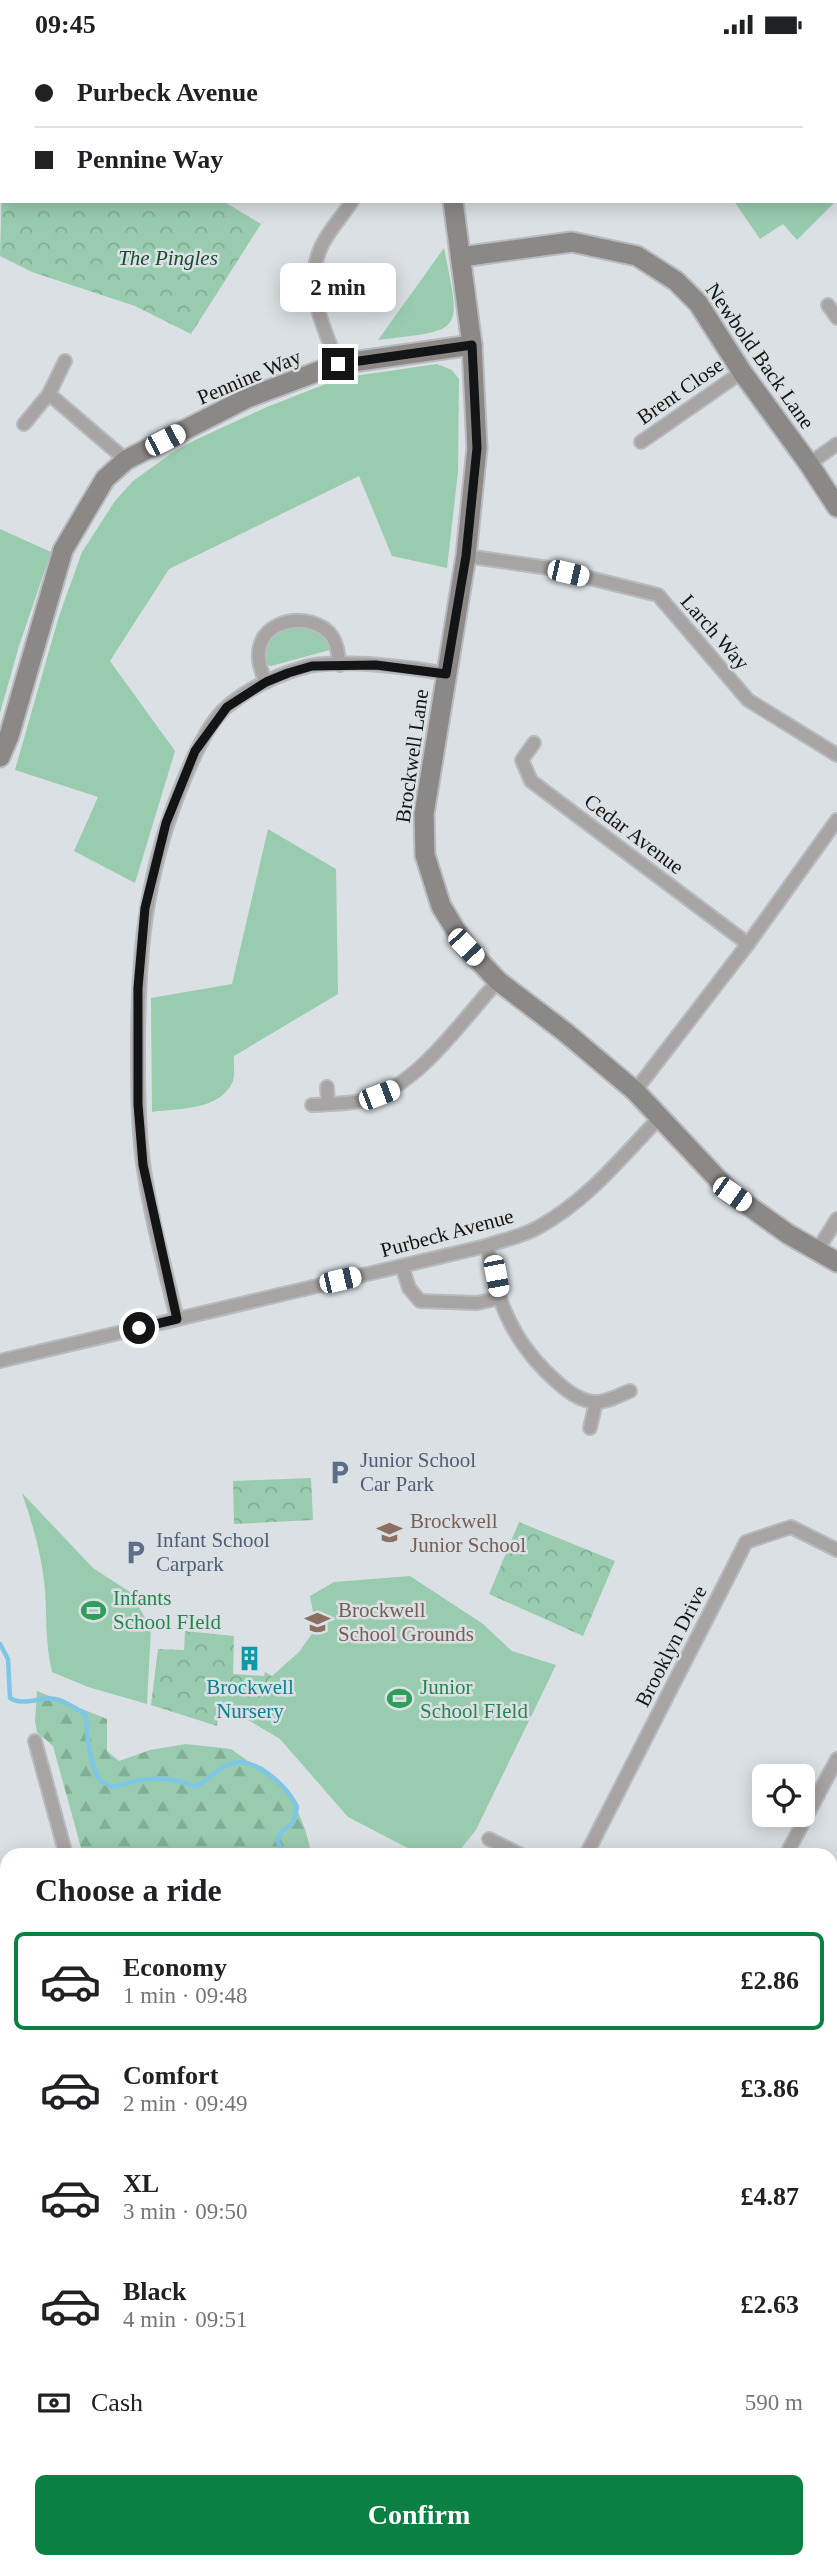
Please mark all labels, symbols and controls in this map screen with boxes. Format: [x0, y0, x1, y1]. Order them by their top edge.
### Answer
text: 09:45 [35, 10, 96, 39]
text: Purbeck Avenue [77, 78, 258, 107]
text: Pennine Way [77, 145, 223, 174]
park label: The Pingles [118, 246, 218, 270]
callout: 2 min [280, 263, 396, 311]
text: 2 min [310, 275, 366, 300]
street label: Newbold Back Lane [701, 278, 819, 434]
street label: Pennine Way [193, 344, 305, 410]
route end [322, 348, 354, 380]
street label: Brent Close [632, 353, 728, 429]
car [142, 421, 189, 459]
car [546, 558, 591, 588]
street label: Larch Way [676, 589, 754, 675]
street label: Brockwell Lane [391, 688, 433, 824]
street label: Cedar Avenue [580, 789, 688, 879]
car [444, 924, 489, 970]
car [356, 1078, 403, 1112]
car [709, 1173, 756, 1215]
street label: Purbeck Avenue [378, 1204, 516, 1262]
car [482, 1253, 511, 1299]
car [318, 1265, 363, 1295]
route start [123, 1312, 155, 1344]
place label: Junior School Car Park [360, 1448, 476, 1496]
parking icon: Junior School Car Park [326, 1458, 354, 1486]
place label: Brockwell Junior School [410, 1509, 526, 1557]
school or university icon: Brockwell Junior School [376, 1519, 404, 1547]
place label: Infant School Carpark [156, 1528, 270, 1576]
parking icon: Infant School Carpark [122, 1538, 150, 1566]
street label: Brooklyn Drive [630, 1582, 712, 1710]
place label: Infants School FIeld [113, 1586, 221, 1634]
sports icon: Infants School FIeld [79, 1596, 107, 1624]
place label: Brockwell School Grounds [338, 1598, 474, 1646]
school or university icon: Brockwell School Grounds [304, 1608, 332, 1636]
building icon: Brockwell Nursery [236, 1644, 264, 1672]
place label: Brockwell Nursery [206, 1675, 294, 1723]
place label: Junior School FIeld [420, 1675, 528, 1723]
sports icon: Junior School FIeld [386, 1685, 414, 1713]
map controls [752, 1764, 815, 1827]
button: locate [752, 1764, 815, 1827]
text: Choose a ride [35, 1872, 222, 1908]
icon: car [39, 1950, 102, 2013]
text: Economy [123, 1953, 227, 1982]
text: £2.86 [741, 1966, 799, 1995]
text: 1 min · 09:48 [123, 1983, 248, 2008]
icon: car [39, 2058, 102, 2121]
text: Comfort [123, 2061, 218, 2090]
text: £3.86 [741, 2074, 799, 2103]
text: 2 min · 09:49 [123, 2091, 248, 2116]
icon: car [39, 2166, 102, 2229]
text: XL [123, 2169, 159, 2198]
text: £4.87 [741, 2182, 799, 2211]
text: 3 min · 09:50 [123, 2199, 248, 2224]
icon: car [39, 2274, 102, 2337]
text: Black [123, 2277, 187, 2306]
text: £2.63 [741, 2290, 799, 2319]
text: 4 min · 09:51 [123, 2307, 248, 2332]
icon: cash [35, 2384, 73, 2422]
text: Cash [91, 2388, 143, 2417]
text: 590 m [745, 2390, 803, 2415]
button: Confirm [35, 2475, 803, 2555]

